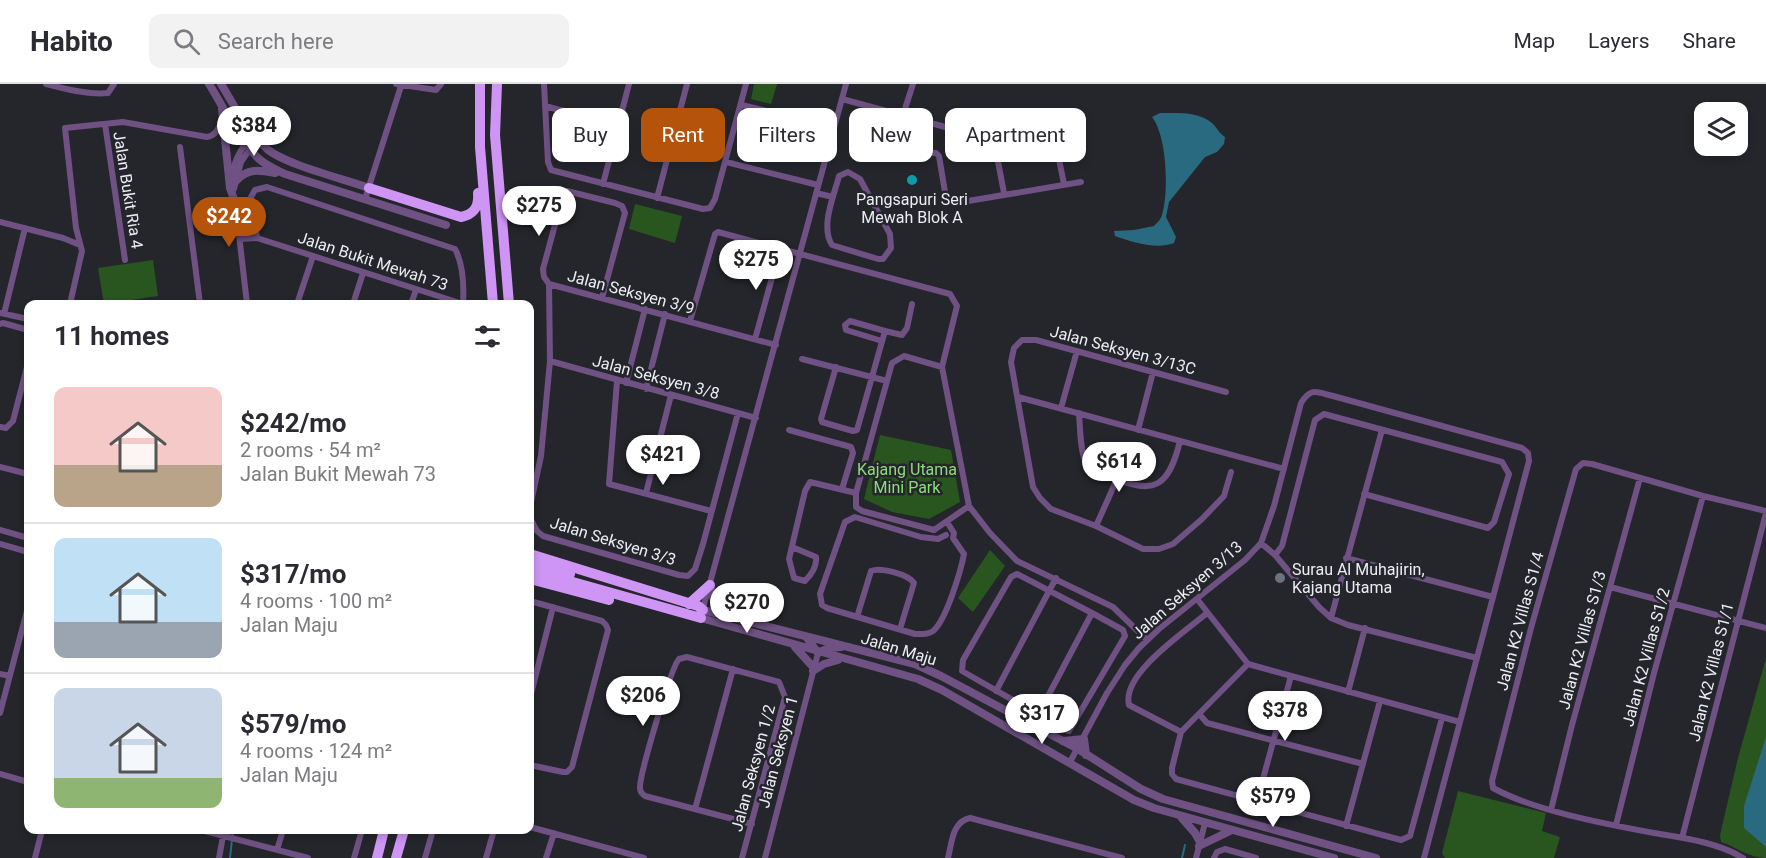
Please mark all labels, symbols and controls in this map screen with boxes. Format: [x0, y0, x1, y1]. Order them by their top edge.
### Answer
search box [149, 14, 569, 68]
text: Habito [30, 25, 113, 58]
icon: search [170, 25, 203, 58]
text: Search here [218, 29, 334, 54]
text: Map [1513, 29, 1555, 53]
text: Layers [1588, 29, 1649, 53]
text: Share [1682, 29, 1736, 53]
map controls [1694, 102, 1748, 156]
button: layers [1694, 102, 1748, 156]
pin: $384 [218, 106, 290, 157]
chip: Buy [552, 108, 629, 162]
chip: Rent [641, 108, 725, 162]
chip: Filters [737, 108, 837, 162]
chip: New [849, 108, 933, 162]
chip: Apartment [945, 108, 1086, 162]
text: $384 [231, 113, 277, 137]
street label: Jalan Bukit Ria 4 [109, 130, 147, 250]
marker: Pangsapuri Seri Mewah Blok A [905, 173, 919, 187]
pin: $275 [503, 186, 575, 237]
place label: Pangsapuri Seri Mewah Blok A [856, 190, 968, 227]
text: $275 [516, 193, 562, 217]
pin: $242 [193, 197, 265, 248]
text: $242 [206, 204, 252, 228]
street label: Jalan Bukit Mewah 73 [295, 228, 451, 294]
pin: $275 [720, 240, 792, 291]
text: $275 [733, 247, 779, 271]
street label: Jalan Seksyen 3/9 [565, 266, 697, 318]
icon: filters [471, 320, 504, 353]
text: 11 homes [54, 321, 169, 351]
street label: Jalan Seksyen 3/13C [1048, 321, 1198, 379]
street label: Jalan Seksyen 3/8 [590, 351, 722, 403]
text: $242/mo [240, 408, 347, 438]
icon: home [102, 411, 174, 483]
pin: $421 [627, 435, 699, 486]
text: 2 rooms · 54 m² [240, 438, 381, 462]
text: $421 [640, 442, 686, 466]
pin: $614 [1083, 442, 1155, 493]
text: $614 [1096, 449, 1142, 473]
park label: Kajang Utama Mini Park [857, 460, 957, 497]
text: Jalan Bukit Mewah 73 [240, 462, 436, 486]
street label: Jalan Seksyen 3/3 [548, 513, 678, 569]
street label: Jalan Seksyen 3/13 [1128, 537, 1246, 643]
street label: Jalan K2 Villas S1/4 [1492, 550, 1548, 692]
text: $317/mo [240, 559, 347, 589]
place label: Surau Al Muhajirin, Kajang Utama [1292, 560, 1425, 597]
icon: home [102, 562, 174, 634]
street label: Jalan K2 Villas S1/3 [1554, 569, 1610, 711]
marker: Surau Al Muhajirin, Kajang Utama [1273, 571, 1287, 585]
pin: $270 [711, 583, 783, 634]
street label: Jalan K2 Villas S1/2 [1618, 586, 1674, 728]
text: 4 rooms · 100 m² [240, 589, 392, 613]
text: $270 [724, 590, 770, 614]
street label: Jalan K2 Villas S1/1 [1685, 600, 1737, 744]
text: Jalan Maju [240, 613, 338, 637]
street label: Jalan Maju [859, 628, 939, 670]
pin: $206 [607, 676, 679, 727]
text: $206 [620, 683, 666, 707]
pin: $378 [1249, 691, 1321, 742]
street label: Jalan Seksyen 1 [754, 694, 802, 810]
pin: $317 [1006, 694, 1078, 745]
text: $378 [1262, 698, 1308, 722]
text: $317 [1019, 701, 1065, 725]
street label: Jalan Seksyen 1/2 [727, 702, 779, 834]
text: $579/mo [240, 709, 347, 739]
icon: home [102, 712, 174, 784]
text: 4 rooms · 124 m² [240, 739, 392, 763]
text: Jalan Maju [240, 763, 338, 787]
pin: $579 [1237, 777, 1309, 828]
text: $579 [1250, 784, 1296, 808]

